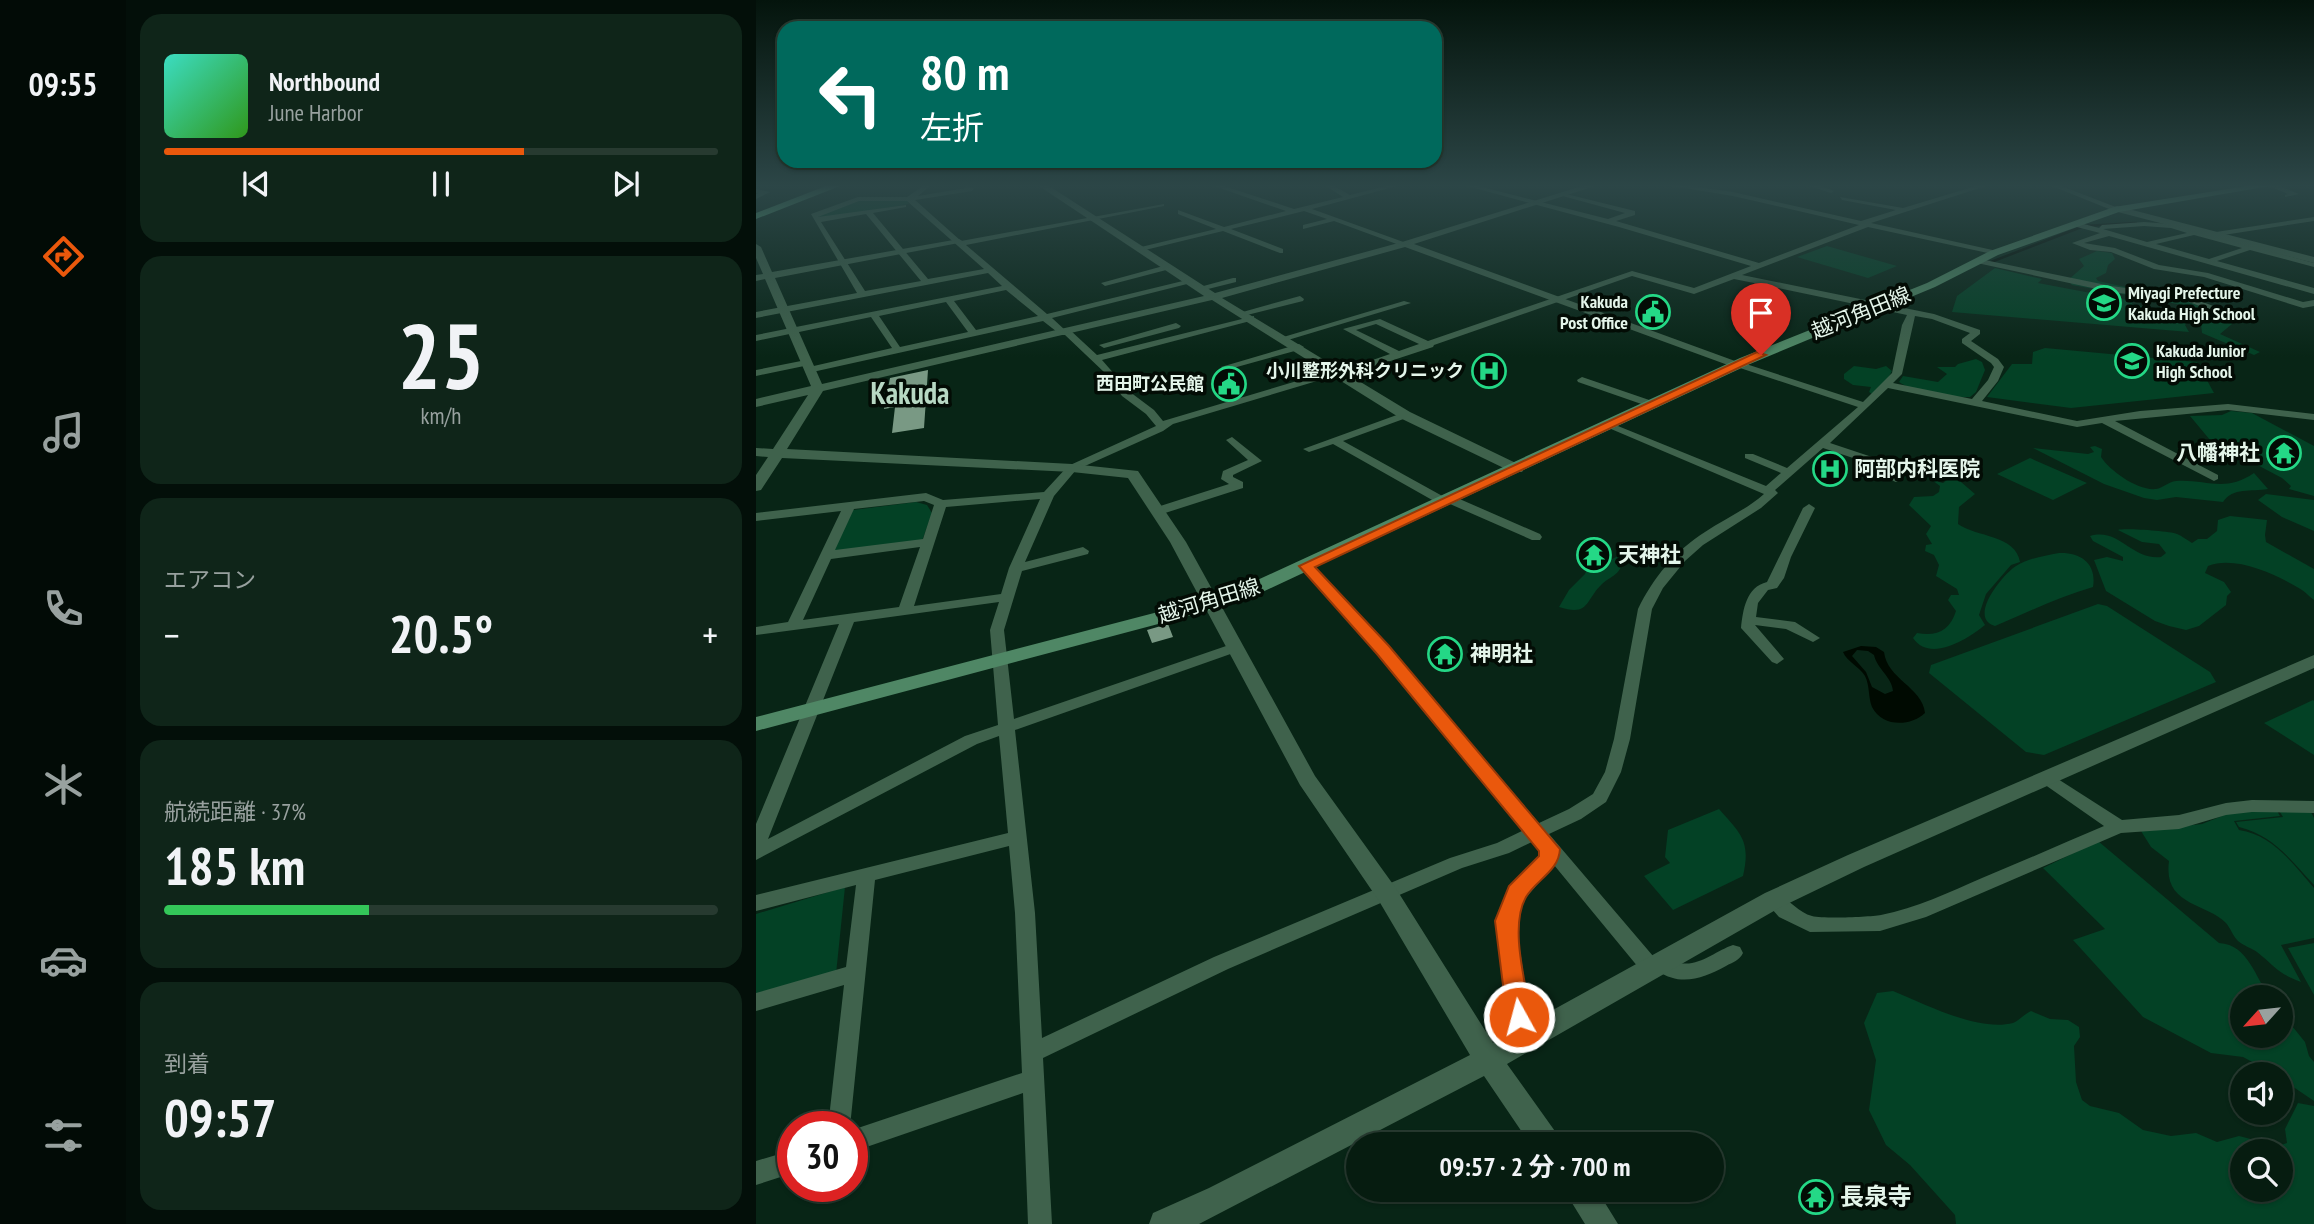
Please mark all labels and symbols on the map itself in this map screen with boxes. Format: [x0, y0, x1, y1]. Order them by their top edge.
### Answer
street label: 越河角田線 [1807, 280, 1915, 345]
place label: Miyagi Prefecture Kakuda High School [2128, 281, 2256, 325]
pin [1731, 283, 1791, 355]
school or university icon: Miyagi Prefecture Kakuda High School [2085, 284, 2123, 322]
place label: Kakuda Post Office [1560, 290, 1628, 334]
public building icon: Kakuda Post Office [1634, 293, 1672, 331]
place label: Kakuda Junior High School [2156, 339, 2246, 383]
school or university icon: Kakuda Junior High School [2113, 342, 2151, 380]
hospital icon: 小川整形外科クリニック [1470, 352, 1508, 390]
place label: 小川整形外科クリニック [1266, 359, 1464, 382]
public building icon: 西田町公民館 [1210, 365, 1248, 403]
place label: 西田町公民館 [1096, 372, 1204, 395]
district label: Kakuda [870, 373, 950, 412]
temple icon: 八幡神社 [2265, 434, 2303, 472]
place label: 八幡神社 [2176, 439, 2260, 466]
hospital icon: 阿部内科医院 [1811, 450, 1849, 488]
place label: 阿部内科医院 [1854, 455, 1980, 482]
temple icon: 天神社 [1575, 536, 1613, 574]
place label: 天神社 [1618, 541, 1681, 568]
street label: 越河角田線 [1155, 572, 1263, 629]
temple icon: 神明社 [1426, 635, 1464, 673]
place label: 神明社 [1470, 640, 1533, 667]
position arrow [1482, 980, 1556, 1054]
north arrow [2230, 985, 2292, 1048]
speed limit sign: 30 [777, 1111, 868, 1202]
temple icon: 長泉寺 [1797, 1178, 1835, 1216]
place label: 長泉寺 [1840, 1181, 1912, 1212]

